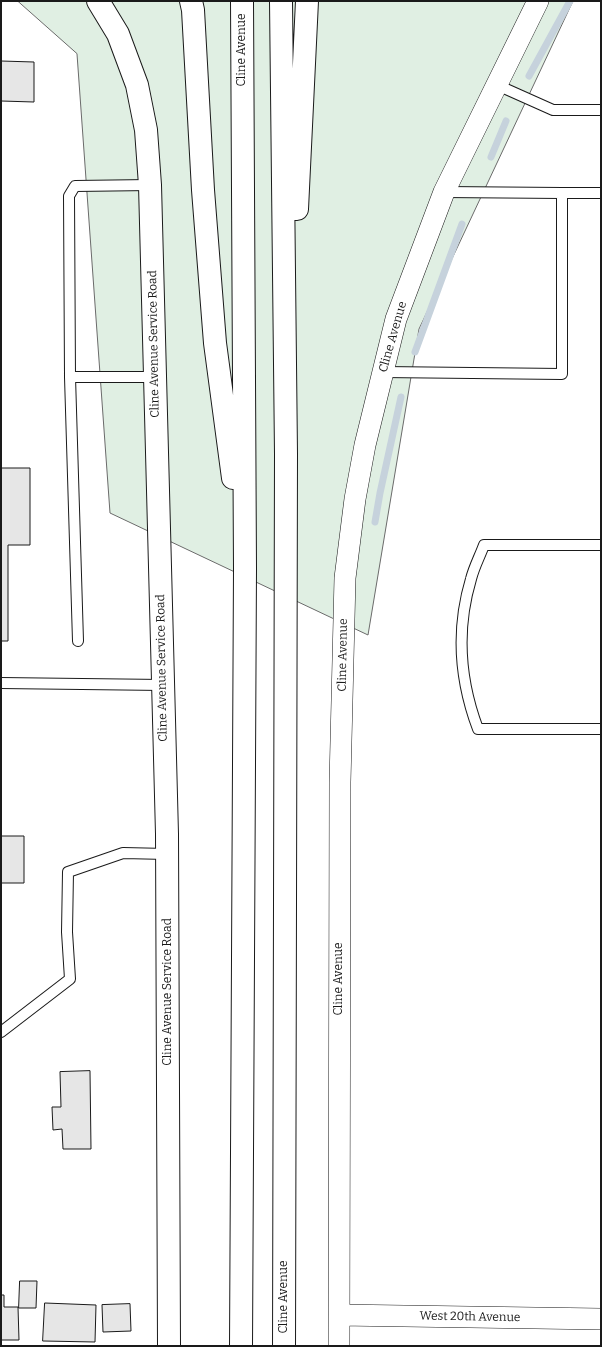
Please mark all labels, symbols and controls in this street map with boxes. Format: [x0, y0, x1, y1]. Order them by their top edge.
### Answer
street label: Cline Avenue [235, 13, 249, 87]
street label: Cline Avenue Service Road [146, 270, 162, 418]
street label: Cline Avenue [376, 300, 410, 374]
street label: Cline Avenue Service Road [154, 594, 170, 742]
street label: Cline Avenue [335, 618, 351, 692]
street label: Cline Avenue Service Road [161, 918, 175, 1066]
street label: Cline Avenue [332, 942, 346, 1016]
street label: Cline Avenue [277, 1260, 291, 1334]
street label: West 20th Avenue [419, 1309, 521, 1325]

